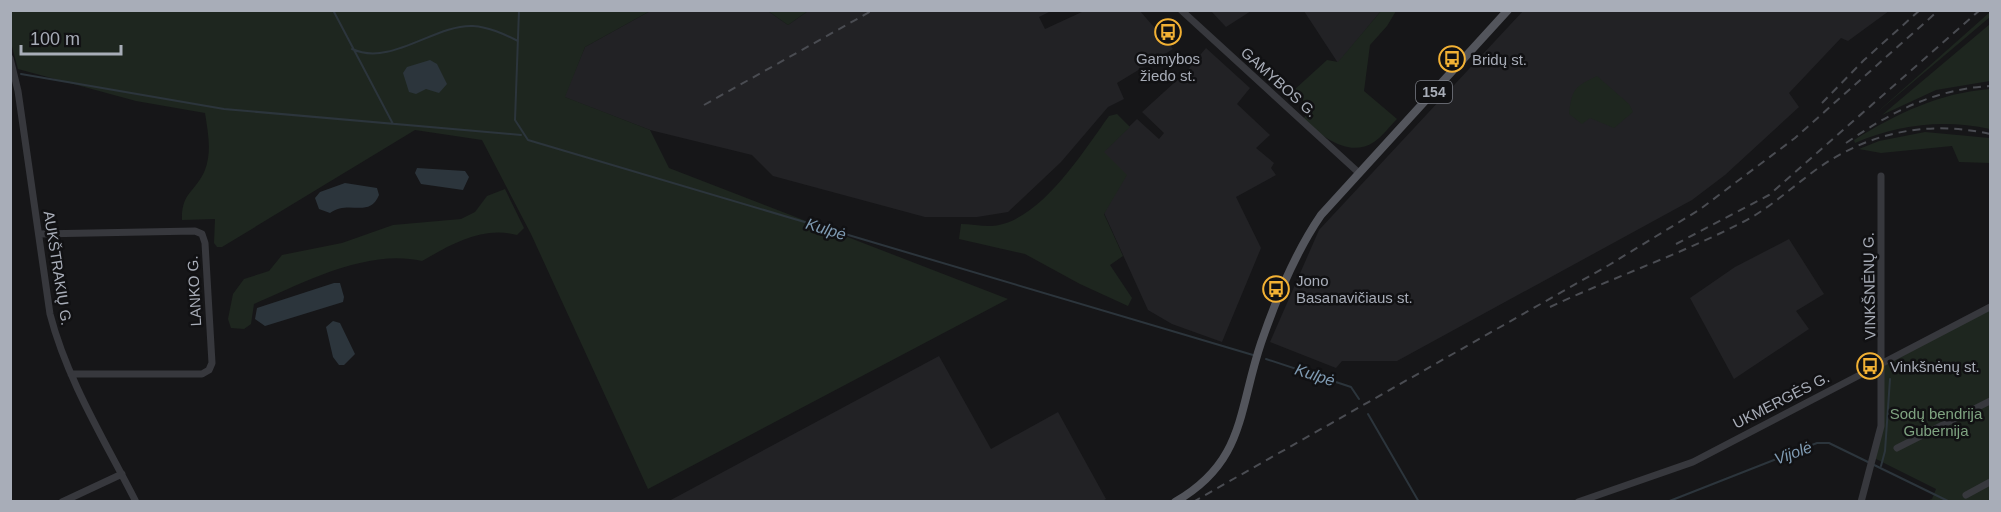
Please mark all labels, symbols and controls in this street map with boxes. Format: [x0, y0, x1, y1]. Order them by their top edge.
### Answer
bus stop icon: Gamybos žiedo st. [1153, 17, 1183, 47]
scale bar [21, 18, 122, 56]
text: 100 m [30, 29, 80, 49]
street label: GAMYBOS G. [1238, 44, 1320, 120]
bus stop icon: Bridų st. [1437, 44, 1467, 74]
place label: Gamybos žiedo st. [1136, 50, 1200, 84]
place label: Bridų st. [1472, 51, 1527, 68]
road number: 154 [1416, 81, 1452, 103]
street label: AUKŠTRAKIŲ G. [41, 209, 75, 327]
water label: Kulpė [804, 215, 848, 243]
street label: VINKŠNĖNŲ G. [1860, 232, 1878, 340]
street label: LANKO G. [184, 255, 204, 327]
place label: Jono Basanavičiaus st. [1296, 272, 1413, 306]
bus stop icon: Jono Basanavičiaus st. [1261, 274, 1291, 304]
bus stop icon: Vinkšnėnų st. [1855, 351, 1885, 381]
place label: Vinkšnėnų st. [1890, 358, 1980, 375]
water label: Kulpė [1293, 361, 1337, 389]
street label: UKMERGĖS G. [1730, 368, 1832, 432]
park label: Sodų bendrija Gubernija [1890, 405, 1983, 439]
water label: Vijolė [1772, 438, 1814, 468]

